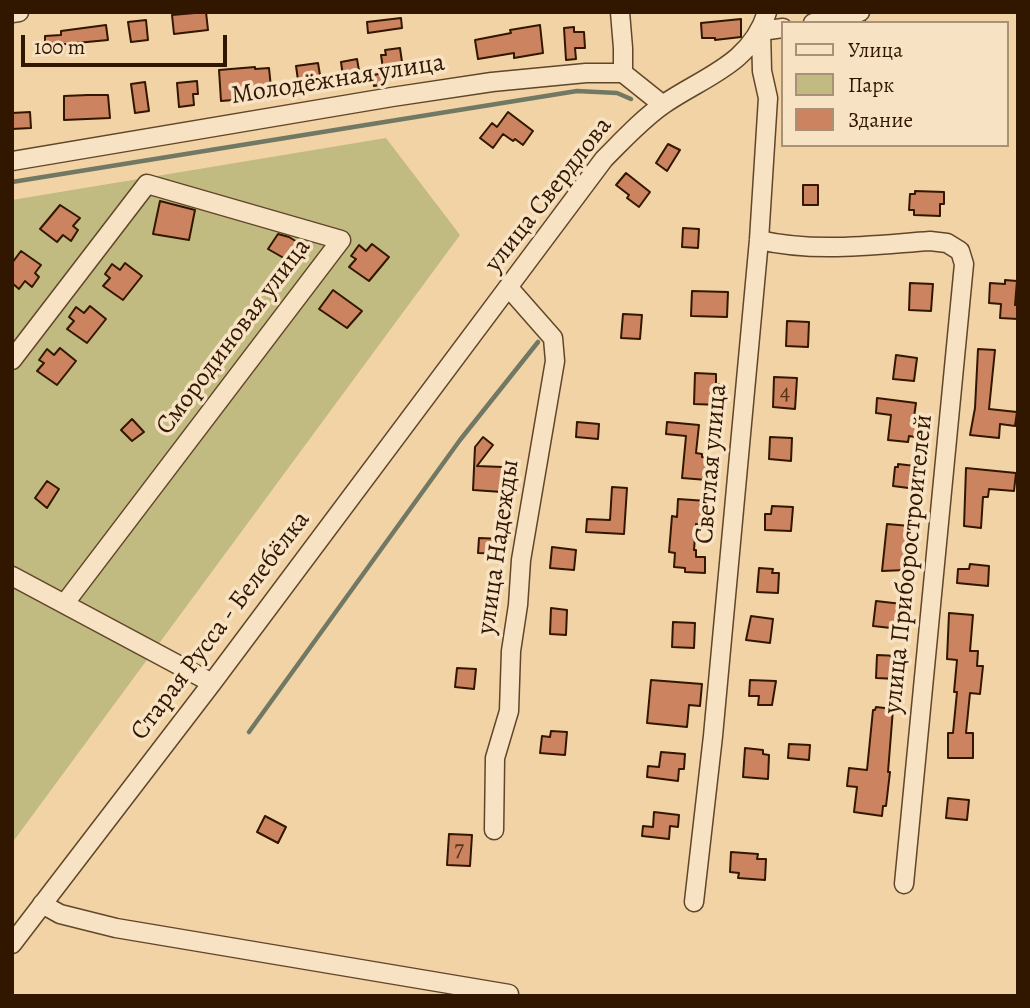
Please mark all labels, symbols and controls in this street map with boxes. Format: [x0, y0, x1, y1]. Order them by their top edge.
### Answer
scale bar [24, 21, 231, 65]
legend [782, 21, 1009, 147]
text: 100 m [34, 33, 85, 61]
text: Улица [848, 36, 903, 64]
street label: Молодёжная улица [229, 48, 447, 112]
text: Парк [848, 71, 894, 99]
text: Здание [848, 106, 913, 134]
street label: улица Свердлова [479, 111, 619, 279]
street label: Смородиновая улица [150, 233, 318, 441]
house number: 4 [780, 379, 790, 407]
street label: Светлая улица [689, 383, 735, 545]
street label: улица Приборостроителей [878, 413, 940, 715]
street label: улица Надежды [471, 458, 527, 636]
street label: Старая Русса - Белебёлка [125, 505, 317, 747]
house number: 7 [454, 836, 464, 864]

